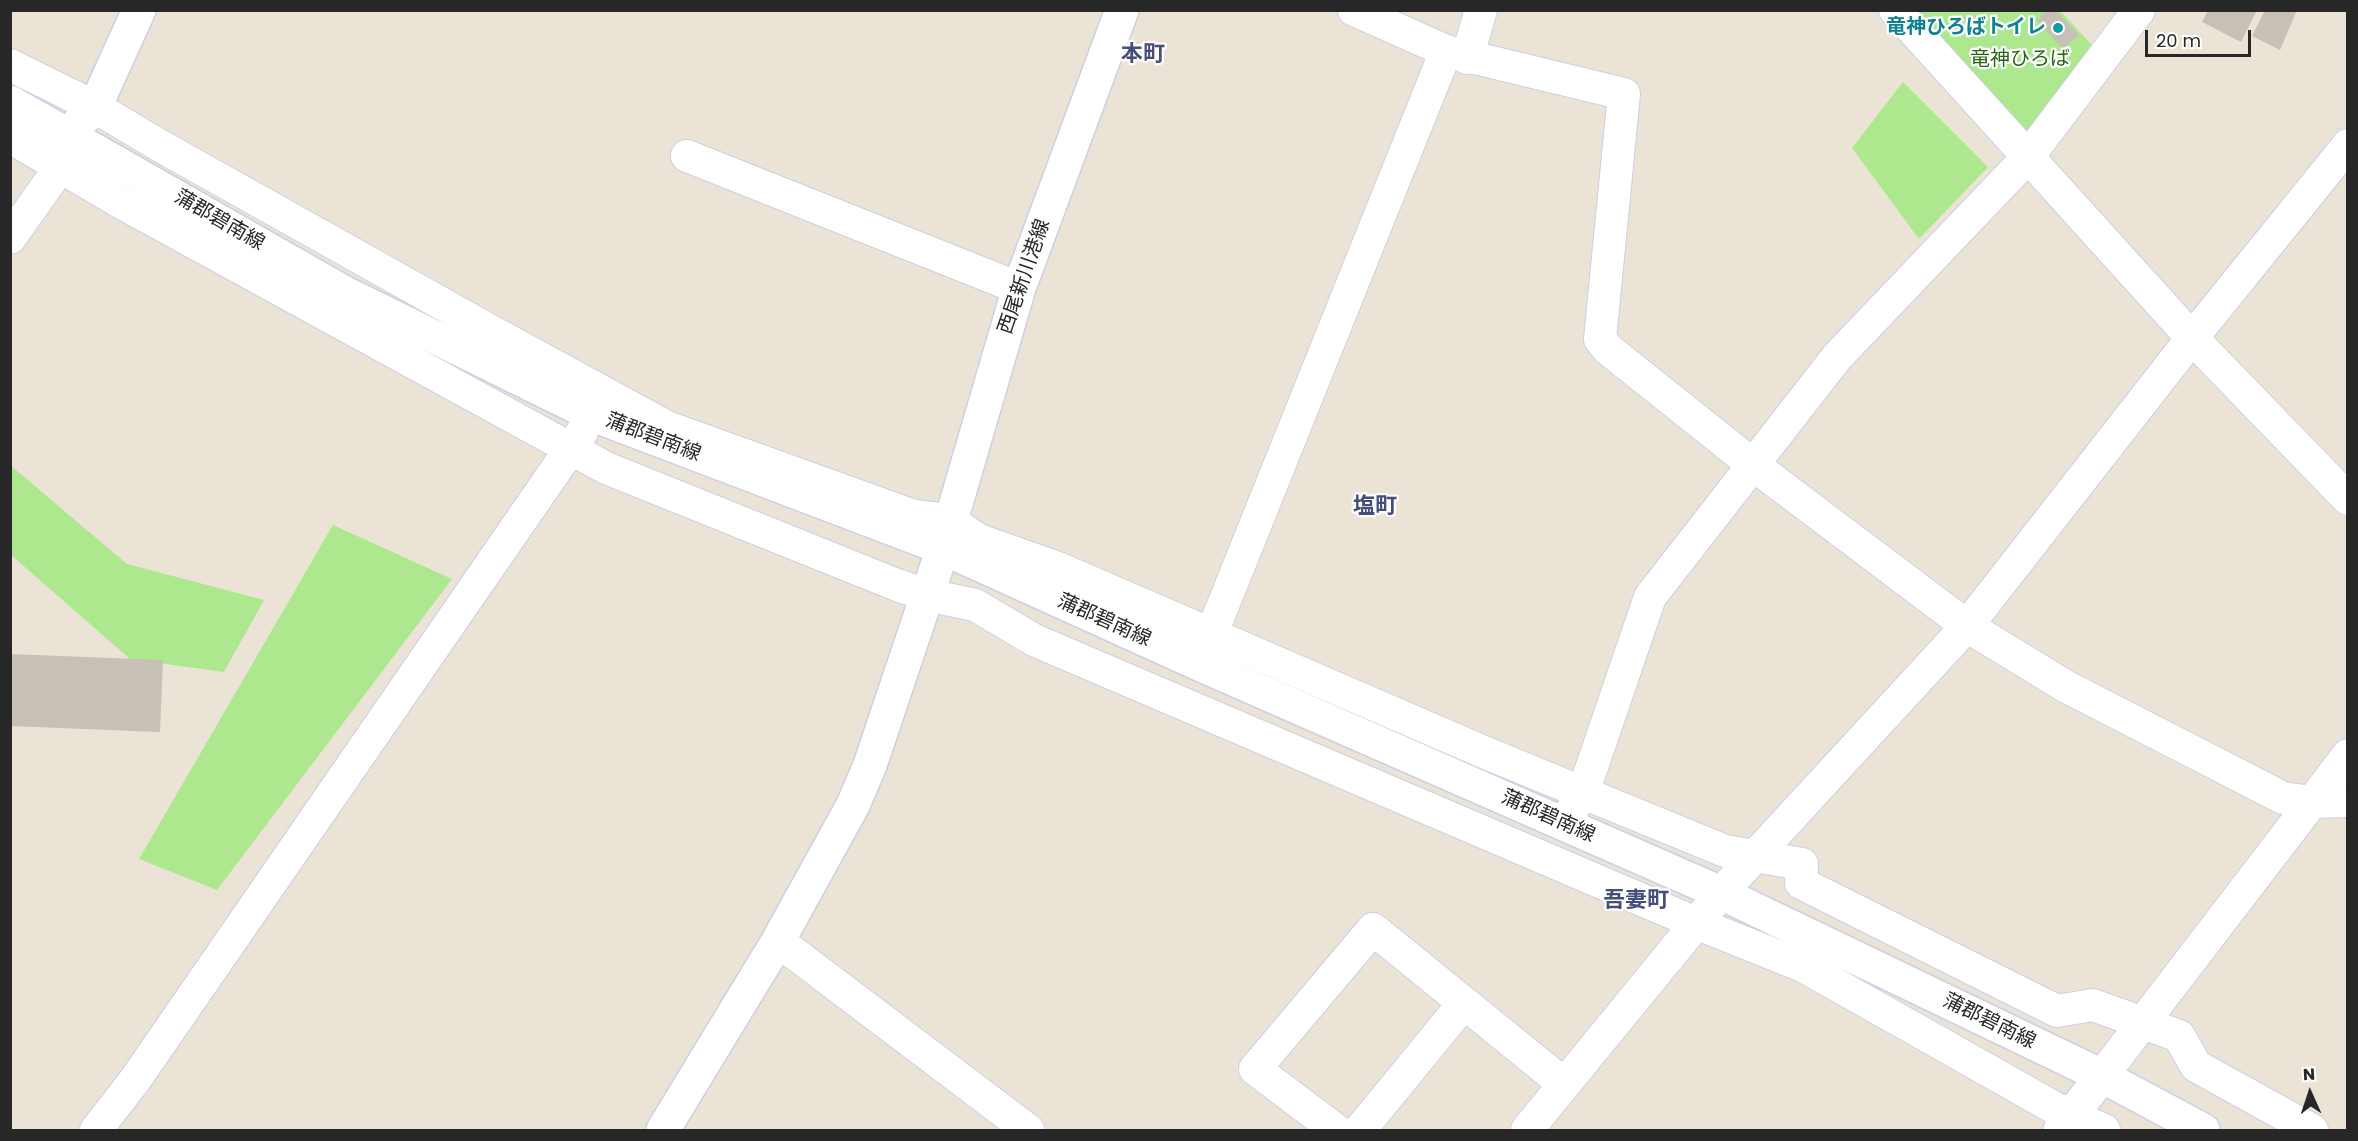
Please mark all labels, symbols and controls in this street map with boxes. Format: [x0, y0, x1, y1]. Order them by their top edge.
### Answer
place label: 竜神ひろばトイレ [1886, 16, 2046, 40]
scale bar [2148, 18, 2254, 56]
marker: 竜神ひろばトイレ [2051, 21, 2065, 35]
text: 20 m [2156, 28, 2201, 53]
district label: 本町 [1121, 42, 1165, 68]
park label: 竜神ひろば [1970, 48, 2070, 72]
street label: 蒲郡碧南線 [170, 186, 268, 256]
street label: 西尾新川港線 [994, 216, 1056, 338]
street label: 蒲郡碧南線 [602, 409, 704, 467]
district label: 塩町 [1353, 494, 1397, 520]
street label: 蒲郡碧南線 [1053, 590, 1155, 652]
street label: 蒲郡碧南線 [1497, 786, 1599, 848]
district label: 吾妻町 [1603, 888, 1669, 914]
street label: 蒲郡碧南線 [1939, 989, 2039, 1055]
north arrow [2280, 1063, 2340, 1123]
text: N [2302, 1063, 2316, 1086]

